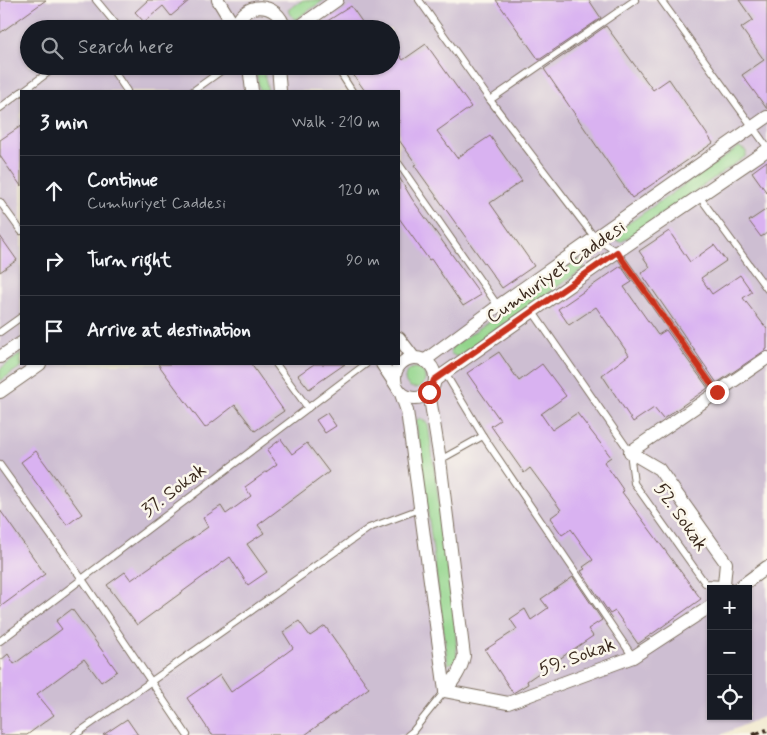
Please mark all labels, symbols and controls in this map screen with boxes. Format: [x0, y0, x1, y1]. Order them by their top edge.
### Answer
search box [20, 20, 400, 75]
icon: search [38, 34, 66, 62]
text: Search here [78, 35, 174, 60]
text: 3 min [40, 109, 88, 137]
text: Walk · 210 m [292, 112, 380, 133]
text: Continue [87, 168, 158, 193]
icon: ahead [40, 177, 68, 205]
text: 120 m [338, 180, 380, 201]
text: Cumhuriyet Caddesi [87, 193, 226, 214]
street label: Cumhuriyet Caddesi [481, 215, 631, 329]
icon: right [40, 247, 68, 275]
text: Turn right [87, 248, 171, 273]
text: 90 m [346, 250, 380, 271]
icon: arrive [40, 317, 68, 345]
text: Arrive at destination [87, 318, 251, 343]
route start [418, 381, 441, 404]
route end [706, 381, 729, 404]
street label: 37. Sokak [136, 457, 212, 523]
street label: 52. Sokak [648, 478, 714, 556]
map controls [707, 585, 752, 720]
button: + [707, 585, 752, 630]
button: − [707, 630, 752, 675]
street label: 59. Sokak [535, 632, 619, 682]
button: locate [707, 675, 752, 720]

